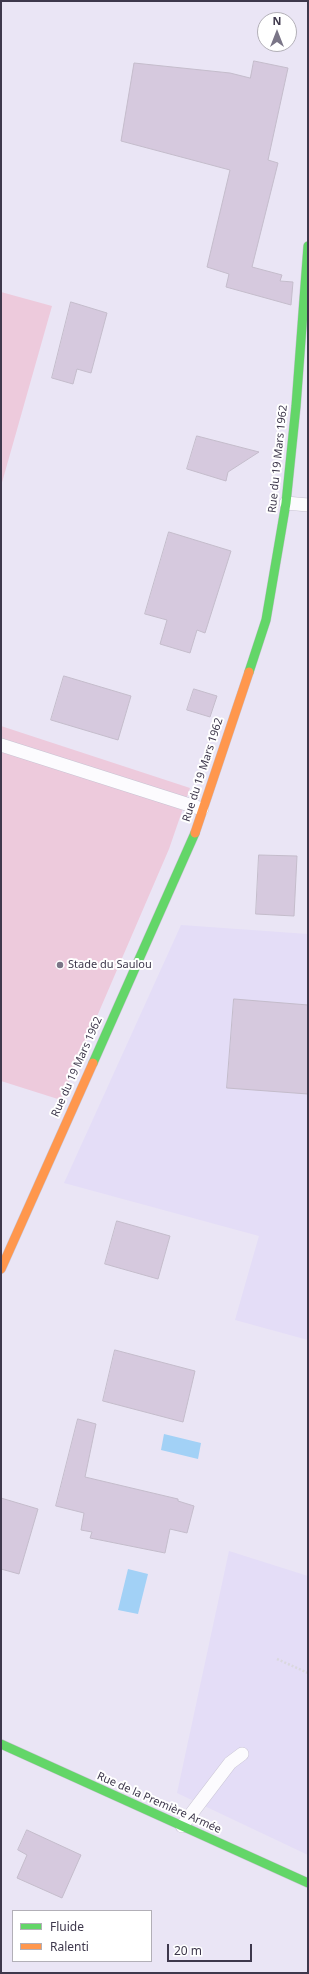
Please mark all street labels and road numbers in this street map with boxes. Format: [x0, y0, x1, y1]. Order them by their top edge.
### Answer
street label: Rue du 19 Mars 1962 [266, 404, 290, 514]
street label: Rue du 19 Mars 1962 [180, 716, 226, 824]
street label: Rue du 19 Mars 1962 [49, 1015, 105, 1119]
street label: Rue de la Première Armée [95, 1770, 223, 1836]

